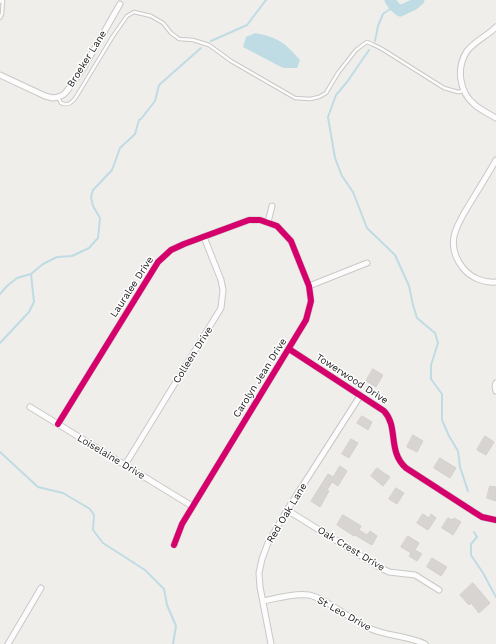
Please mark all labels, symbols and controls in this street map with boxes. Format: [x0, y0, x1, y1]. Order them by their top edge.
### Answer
street label: Broeker Lane [65, 28, 109, 90]
street label: Lauralee Drive [108, 254, 156, 320]
street label: Colleen Drive [171, 324, 215, 386]
street label: Carolyn Jean Drive [231, 336, 289, 420]
street label: Towerwood Drive [314, 351, 390, 407]
street label: Loiselaine Drive [75, 432, 147, 482]
street label: Red Oak Lane [264, 481, 310, 545]
street label: Oak Crest Drive [315, 524, 387, 574]
street label: St Leo Drive [315, 594, 373, 634]

